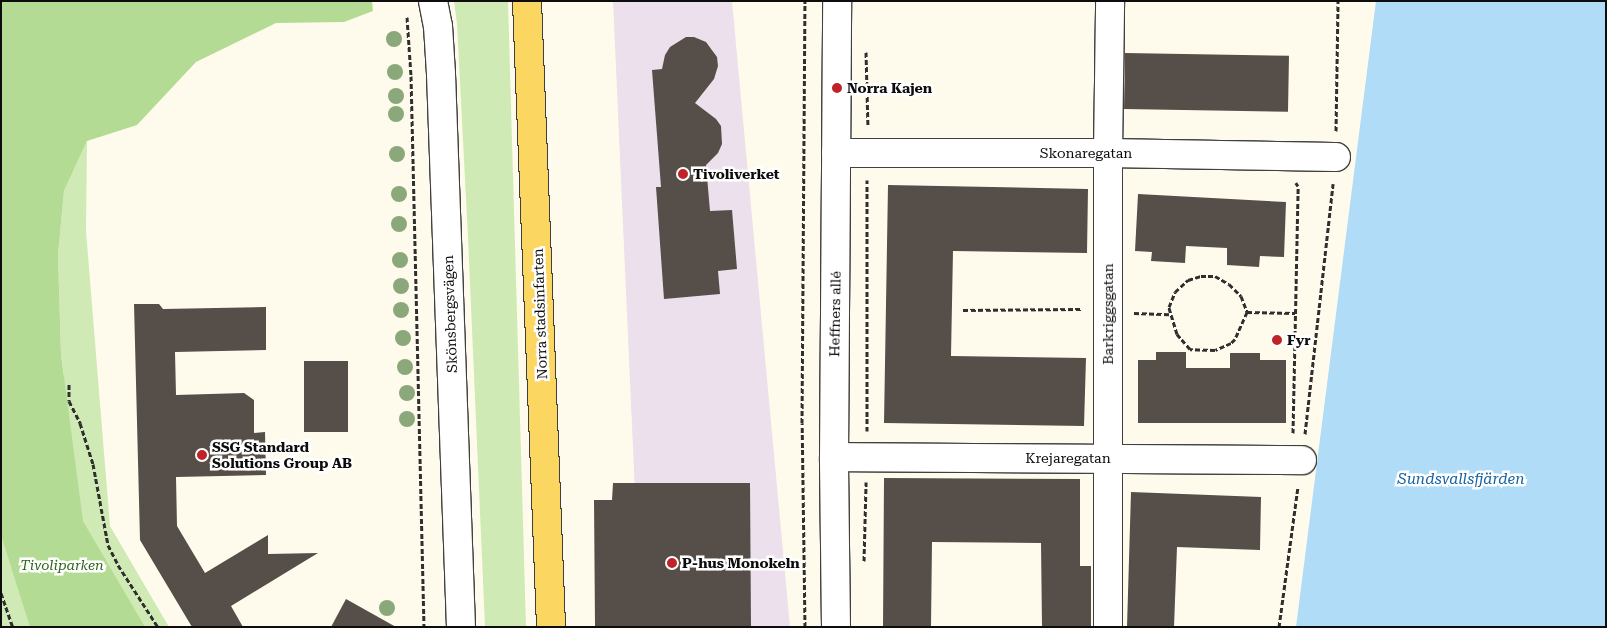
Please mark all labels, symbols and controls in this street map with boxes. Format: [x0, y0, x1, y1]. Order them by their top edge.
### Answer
place label: Norra Kajen [847, 80, 932, 96]
marker: Norra Kajen [831, 82, 843, 94]
street label: Skonaregatan [1040, 145, 1132, 161]
place label: Tivoliverket [693, 166, 780, 182]
marker: Tivoliverket [677, 168, 689, 180]
street label: Norra stadsinfarten [529, 248, 551, 380]
street label: Skönsbergsvägen [440, 255, 460, 373]
street label: Barkriggsgatan [1100, 263, 1116, 365]
street label: Heffners allé [826, 271, 844, 357]
place label: Fyr [1287, 332, 1311, 348]
marker: Fyr [1271, 334, 1283, 346]
place label: SSG Standard Solutions Group AB [212, 439, 352, 472]
marker: SSG Standard Solutions Group AB [196, 449, 208, 461]
street label: Krejaregatan [1025, 450, 1111, 466]
water label: Sundsvallsfjärden [1398, 471, 1524, 489]
place label: P-hus Monokeln [682, 555, 800, 571]
park label: Tivoliparken [20, 557, 104, 573]
marker: P-hus Monokeln [666, 557, 678, 569]

